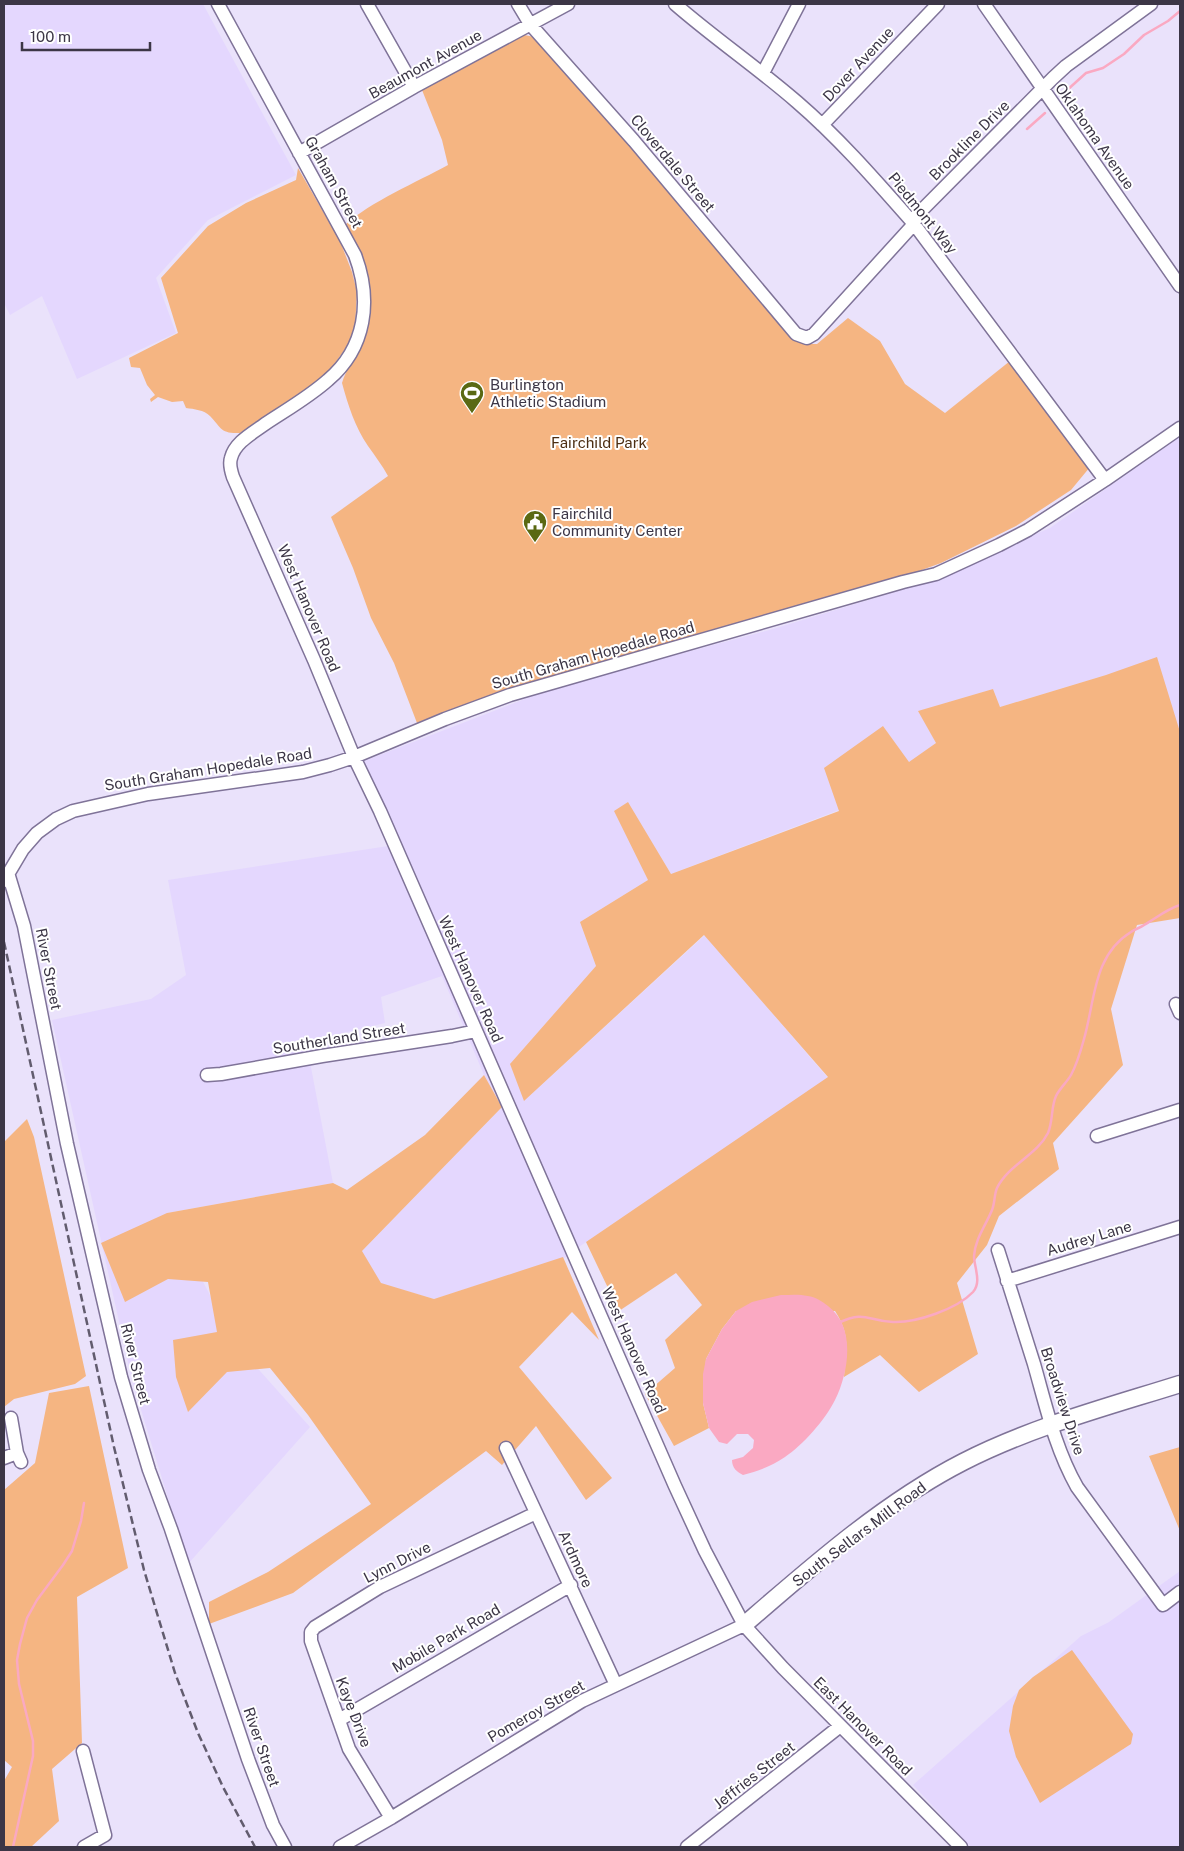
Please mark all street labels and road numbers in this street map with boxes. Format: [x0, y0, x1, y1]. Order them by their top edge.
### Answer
street label: Dover Avenue [819, 23, 897, 105]
street label: Beaumont Avenue [366, 26, 484, 102]
street label: Oklahoma Avenue [1052, 80, 1138, 192]
street label: Brookline Drive [925, 96, 1013, 184]
street label: Cloverdale Street [627, 111, 719, 215]
street label: Graham Street [302, 133, 366, 231]
street label: Piedmont Way [885, 169, 961, 257]
street label: West Hanover Road [274, 542, 344, 674]
street label: South Graham Hopedale Road [490, 618, 696, 692]
street label: South Graham Hopedale Road [103, 744, 313, 794]
street label: West Hanover Road [435, 913, 507, 1045]
street label: River Street [33, 927, 65, 1012]
street label: Southerland Street [272, 1019, 407, 1057]
street label: Audrey Lane [1044, 1217, 1134, 1259]
street label: West Hanover Road [598, 1284, 670, 1416]
street label: River Street [118, 1322, 154, 1406]
street label: Broadview Drive [1038, 1345, 1088, 1457]
street label: South Sellars Mill Road [789, 1478, 929, 1590]
street label: Ardmore [555, 1528, 597, 1590]
street label: Lynn Drive [361, 1538, 433, 1586]
street label: Mobile Park Road [389, 1600, 503, 1676]
street label: East Hanover Road [810, 1673, 916, 1779]
street label: Kaye Drive [333, 1674, 375, 1750]
street label: Pomeroy Street [485, 1676, 588, 1746]
street label: River Street [240, 1705, 284, 1789]
street label: Jeffries Street [710, 1738, 798, 1812]

